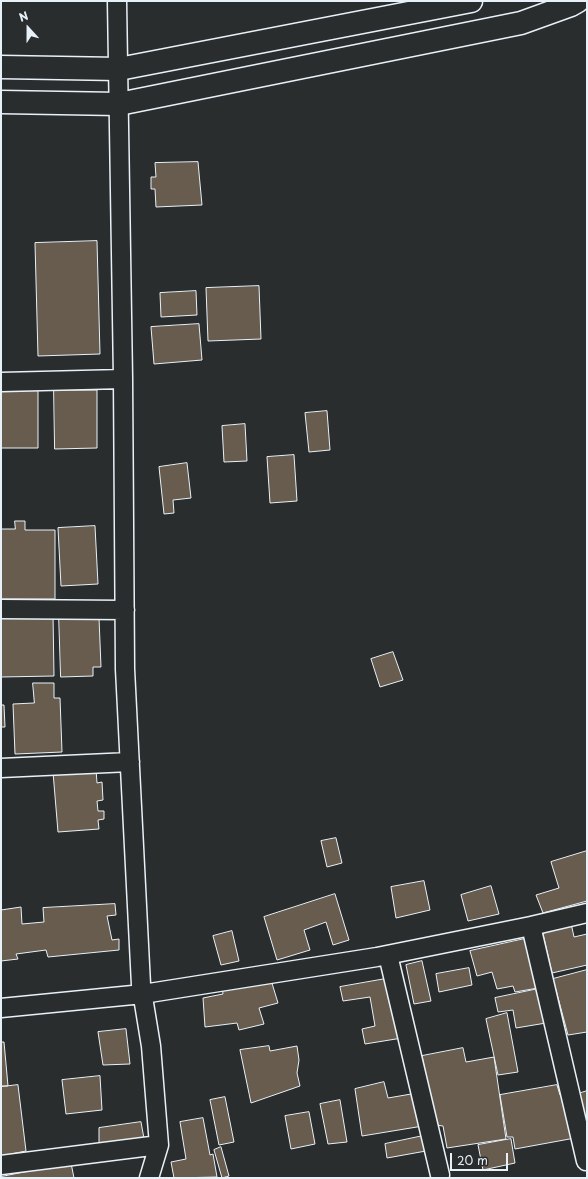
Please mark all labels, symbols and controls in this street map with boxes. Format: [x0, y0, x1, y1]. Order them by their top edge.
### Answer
text: N [16, 7, 31, 26]
north arrow [8, 8, 48, 48]
scale bar [452, 1145, 510, 1171]
text: 20 m [457, 1151, 488, 1169]

